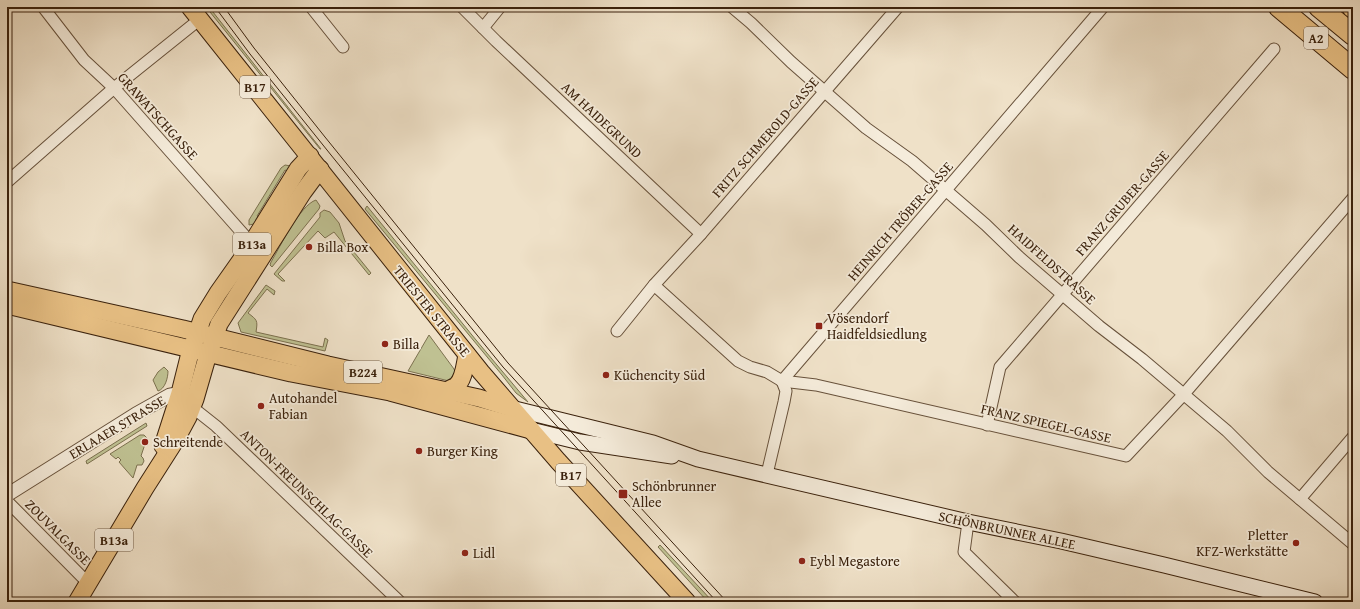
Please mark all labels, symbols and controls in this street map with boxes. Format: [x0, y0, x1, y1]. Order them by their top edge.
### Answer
road number: A2 [1304, 27, 1328, 49]
street label: GRAWATSCHGASSE [113, 68, 203, 164]
street label: FRITZ SCHMEROLD-GASSE [707, 72, 823, 202]
road number: B17 [240, 76, 270, 98]
street label: AM HAIDEGRUND [557, 77, 647, 163]
street label: FRANZ GRUBER-GASSE [1071, 146, 1173, 260]
street label: HEINRICH TRÖBER-GASSE [843, 157, 957, 285]
street label: HAIDFELDSTRASSE [1004, 219, 1100, 309]
road number: B13a [233, 233, 271, 255]
place label: Billa Box [317, 237, 369, 257]
marker: Billa Box [304, 242, 314, 252]
street label: TRIESTER STRASSE [389, 261, 475, 361]
place label: Vösendorf Haidfeldsiedlung [827, 308, 927, 344]
marker: Vösendorf Haidfeldsiedlung [814, 321, 824, 331]
place label: Billa [393, 334, 420, 354]
marker: Billa [380, 339, 390, 349]
road number: B224 [344, 361, 382, 383]
place label: Küchencity Süd [614, 365, 706, 385]
marker: Küchencity Süd [601, 370, 611, 380]
place label: Autohandel Fabian [269, 388, 338, 424]
street label: ERLAAER STRASSE [65, 390, 169, 464]
street label: FRANZ SPIEGEL-GASSE [979, 398, 1113, 448]
marker: Autohandel Fabian [256, 401, 266, 411]
street label: ANTON-FREUNSCHLAG-GASSE [236, 424, 378, 562]
place label: Schreitende [153, 432, 224, 452]
marker: Schreitende [140, 437, 150, 447]
place label: Burger King [427, 441, 498, 461]
marker: Burger King [414, 446, 424, 456]
road number: B17 [556, 464, 586, 486]
place label: Schönbrunner Allee [632, 476, 717, 512]
marker: Schönbrunner Allee [617, 488, 629, 500]
street label: ZOUVALGASSE [21, 495, 95, 569]
street label: SCHÖNBRUNNER ALLEE [937, 506, 1077, 554]
place label: Pletter KFZ-Werkstätte [1196, 525, 1288, 561]
road number: B13a [95, 529, 133, 551]
marker: Pletter KFZ-Werkstätte [1291, 538, 1301, 548]
place label: Lidl [473, 543, 495, 563]
marker: Lidl [460, 548, 470, 558]
place label: Eybl Megastore [810, 551, 900, 571]
marker: Eybl Megastore [797, 556, 807, 566]

